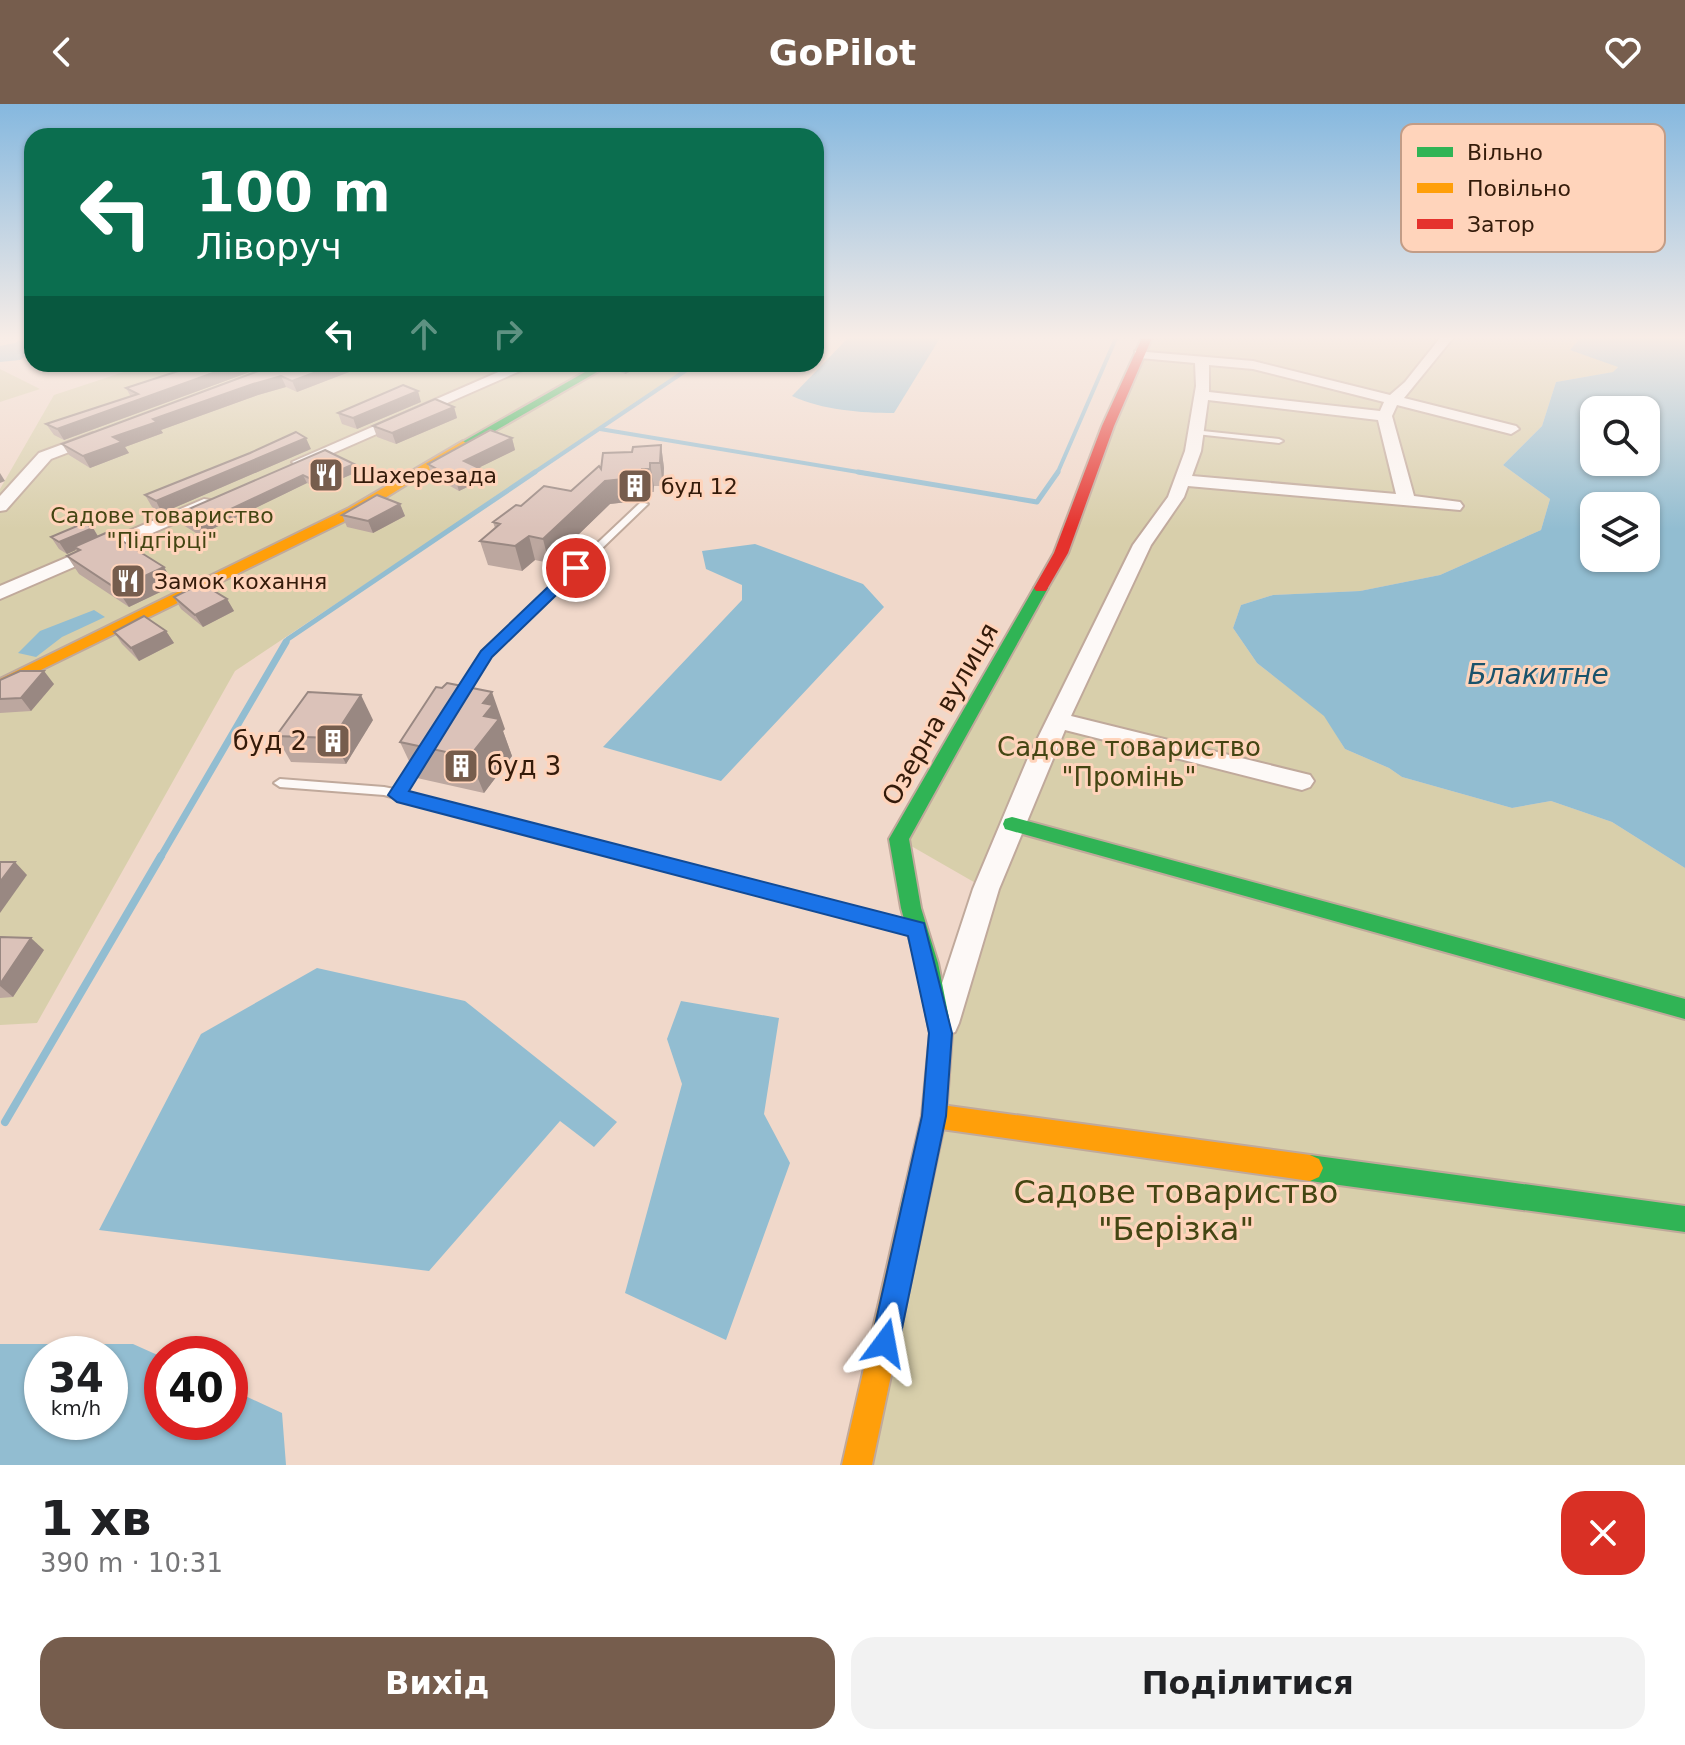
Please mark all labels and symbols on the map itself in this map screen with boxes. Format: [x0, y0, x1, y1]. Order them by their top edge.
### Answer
legend [1401, 124, 1665, 252]
text: Вільно [1467, 140, 1543, 165]
text: Повільно [1467, 176, 1571, 201]
text: Затор [1467, 212, 1535, 237]
restaurant icon: Шахерезада [307, 456, 345, 494]
place label: Шахерезада [352, 463, 497, 488]
building icon: буд 12 [616, 467, 654, 505]
place label: буд 12 [661, 474, 738, 499]
park label: Садове товариство "Підгірці" [50, 503, 274, 553]
pin [542, 534, 610, 602]
restaurant icon: Замок кохання [109, 562, 147, 600]
place label: Замок кохання [154, 569, 327, 594]
street label: Озерна вулиця [876, 617, 1004, 811]
water label: Блакитне [1467, 658, 1609, 691]
building icon: буд 2 [314, 722, 352, 760]
place label: буд 2 [233, 726, 307, 756]
park label: Садове товариство "Промінь" [997, 732, 1261, 792]
building icon: буд 3 [442, 747, 480, 785]
place label: буд 3 [487, 751, 561, 781]
park label: Садове товариство "Берізка" [1014, 1173, 1338, 1248]
position arrow [843, 1301, 927, 1385]
speed limit sign: 40 [144, 1336, 248, 1440]

